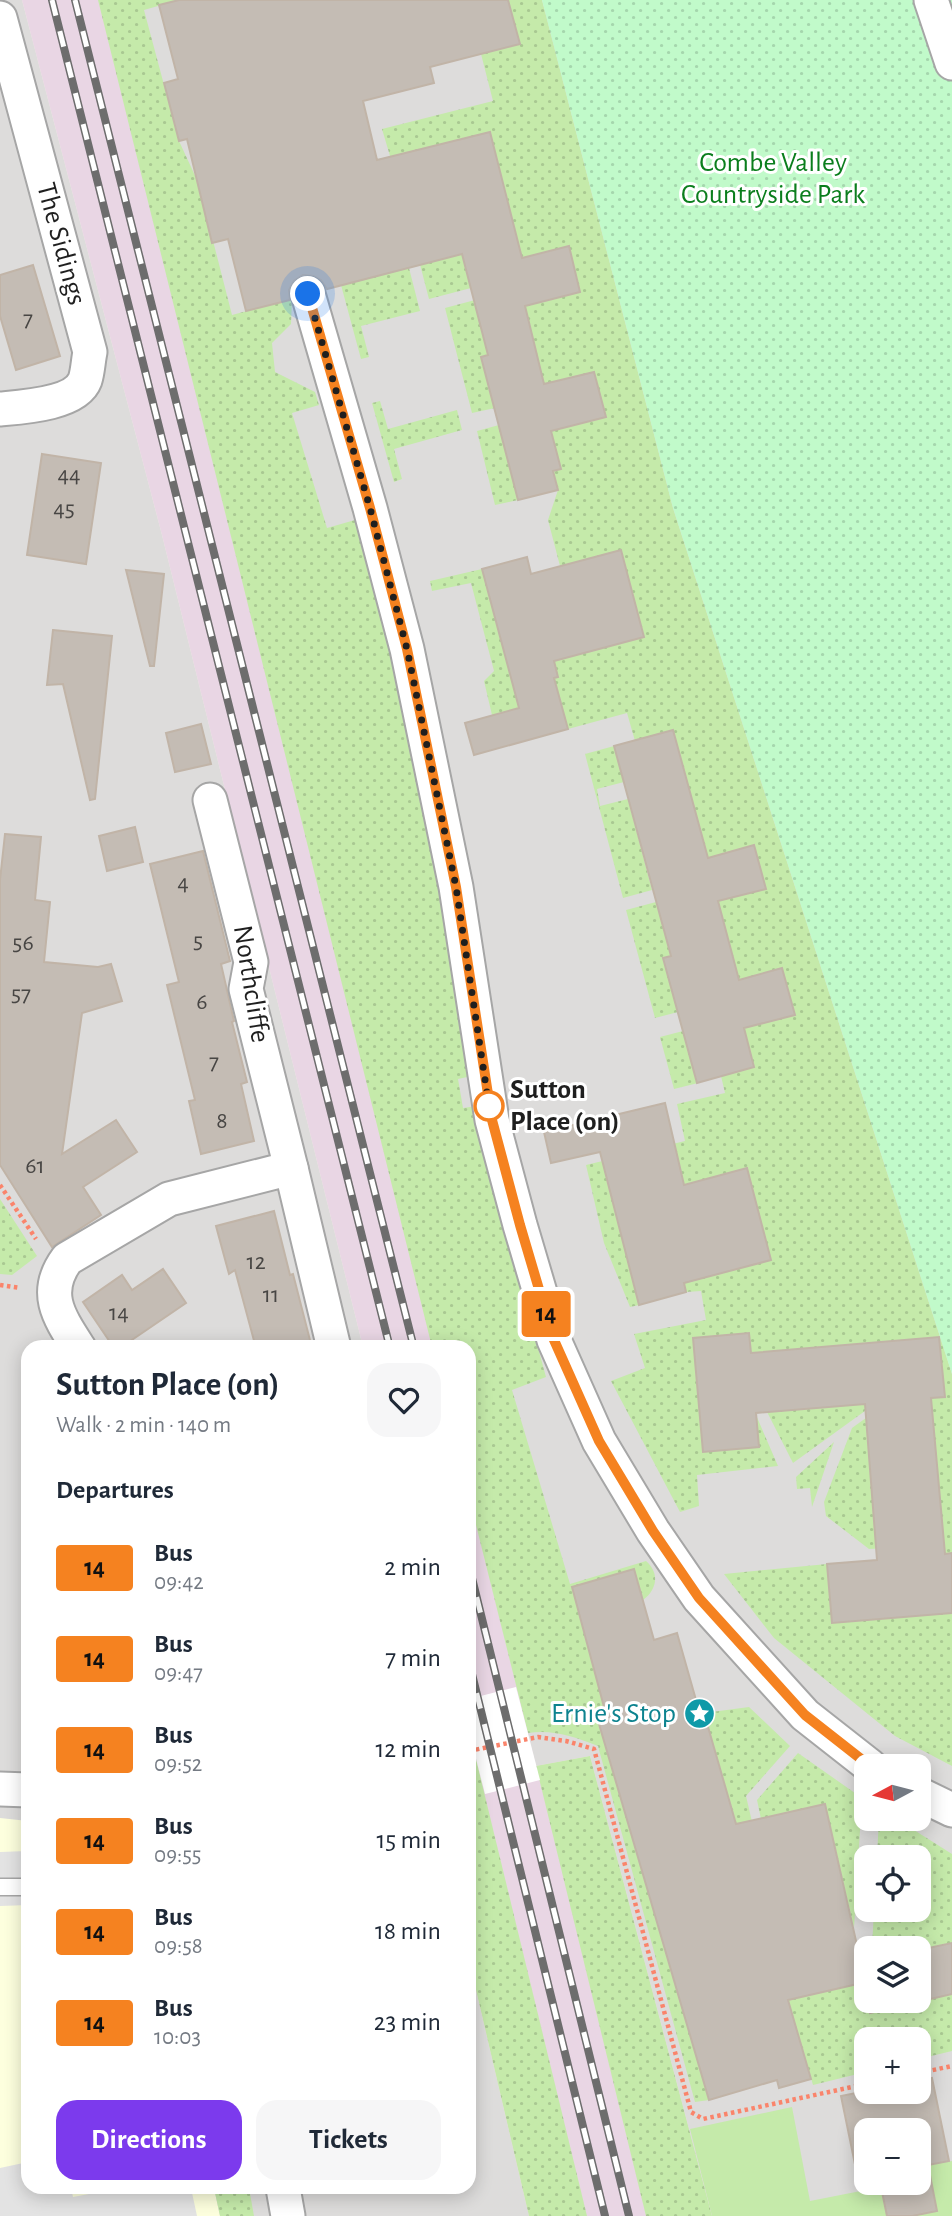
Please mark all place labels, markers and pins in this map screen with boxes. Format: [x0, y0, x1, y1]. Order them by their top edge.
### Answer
place label: Sutton Place (on) [510, 1076, 620, 1136]
marker: Sutton Place (on) [474, 1091, 504, 1121]
place icon: Ernie's Stop [682, 1697, 716, 1731]
place label: Ernie's Stop [551, 1700, 676, 1728]

